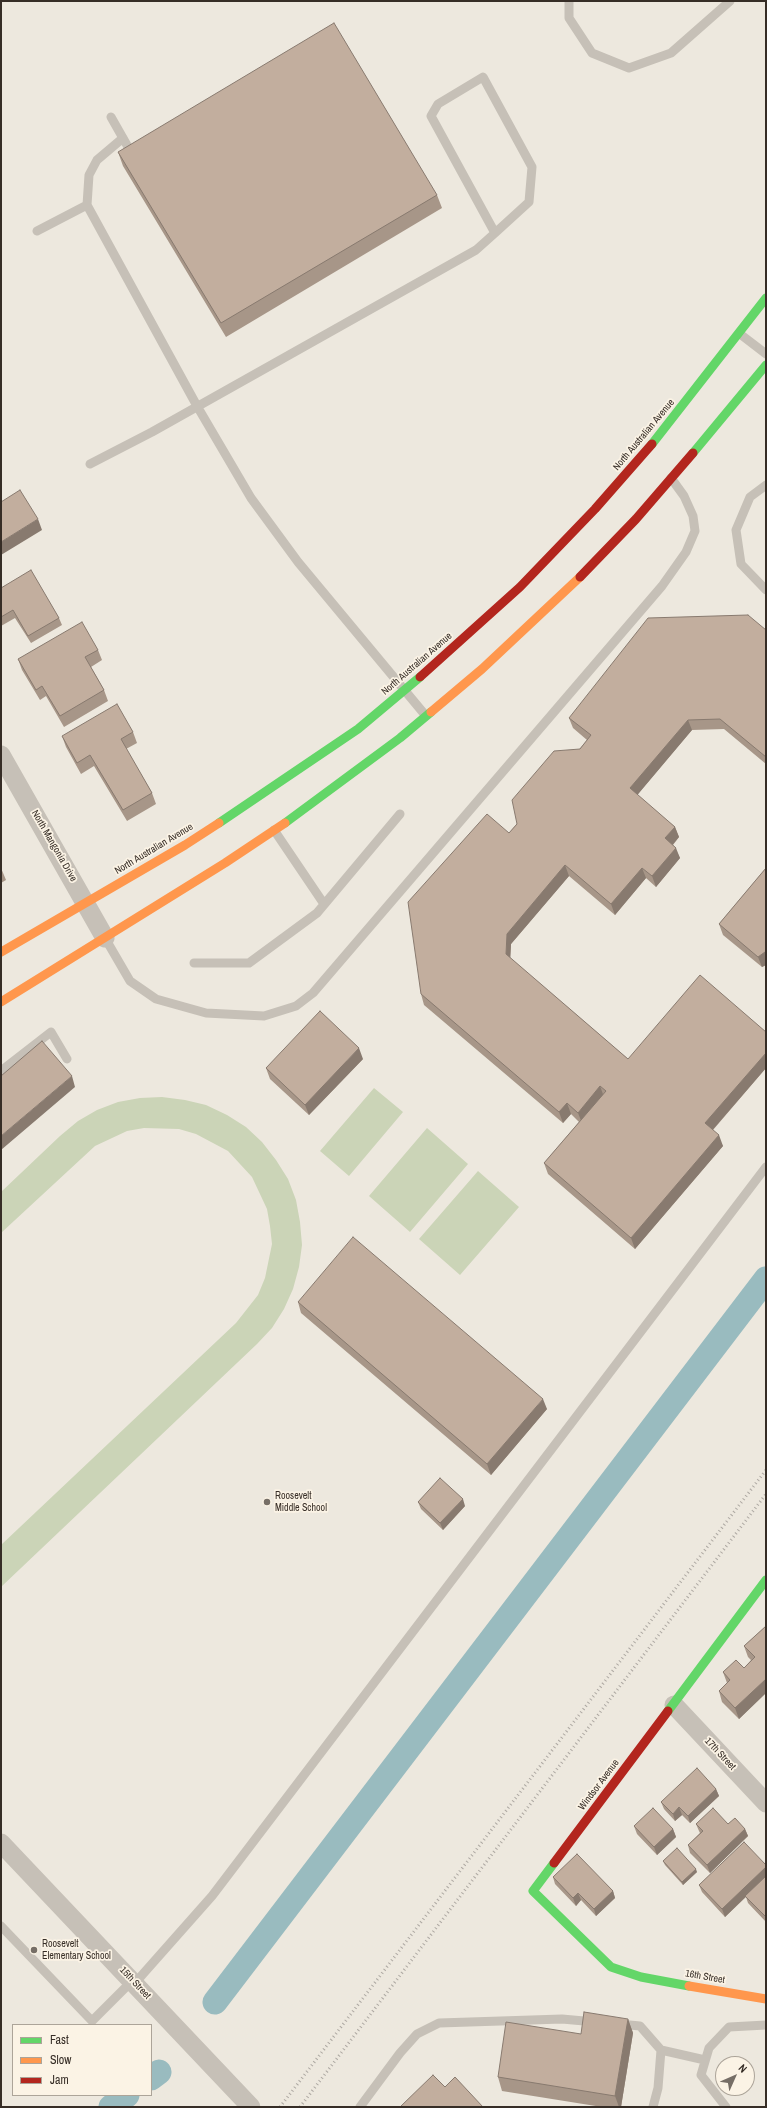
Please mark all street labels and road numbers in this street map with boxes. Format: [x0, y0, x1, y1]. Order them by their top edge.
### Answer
street label: North Australian Avenue [611, 397, 677, 473]
street label: North Australian Avenue [379, 630, 455, 698]
street label: North Mangonia Drive [29, 808, 79, 884]
street label: North Australian Avenue [113, 821, 195, 877]
street label: 17th Street [702, 1735, 738, 1773]
street label: Windsor Avenue [576, 1757, 622, 1813]
street label: 15th Street [117, 1964, 153, 2002]
street label: 16th Street [684, 1968, 726, 1986]

